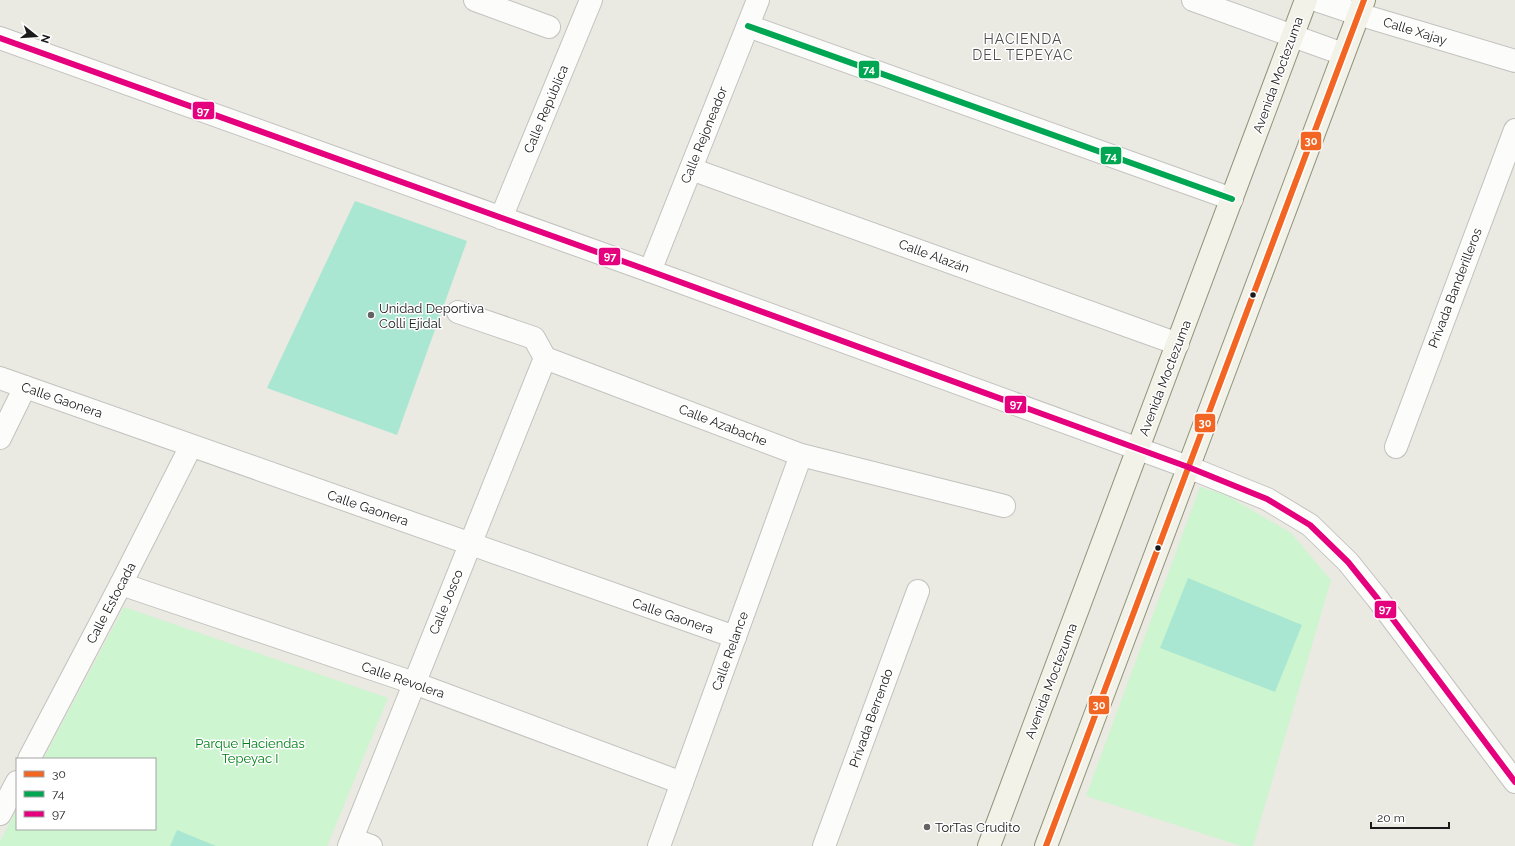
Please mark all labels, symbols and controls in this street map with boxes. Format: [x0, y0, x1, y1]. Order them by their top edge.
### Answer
street label: Calle Xajay [1381, 14, 1449, 48]
street label: Avenida Moctezuma [1250, 15, 1306, 135]
north arrow [16, 16, 56, 56]
district label: HACIENDA DEL TEPEYAC [972, 31, 1074, 63]
text: N [38, 33, 53, 45]
line badge: 74 [858, 60, 880, 79]
street label: Calle República [521, 63, 571, 155]
text: 74 [863, 63, 875, 76]
street label: Calle Rejoneador [678, 84, 730, 186]
line badge: 97 [192, 101, 215, 120]
text: 97 [197, 105, 210, 118]
line badge: 30 [1300, 131, 1322, 151]
text: 30 [1305, 135, 1318, 148]
line badge: 74 [1100, 146, 1122, 165]
text: 74 [1105, 150, 1117, 163]
street label: Privada Banderilleros [1425, 226, 1485, 350]
street label: Calle Alazán [897, 236, 971, 276]
line badge: 97 [598, 247, 621, 266]
text: 97 [604, 250, 617, 263]
unlabelled marker [1248, 290, 1258, 300]
place label: Unidad Deportiva Colli Ejidal [379, 301, 484, 331]
marker: Unidad Deportiva Colli Ejidal [366, 310, 376, 320]
street label: Avenida Moctezuma [1136, 318, 1194, 438]
street label: Calle Gaonera [19, 379, 105, 421]
line badge: 97 [1004, 395, 1027, 414]
text: 97 [1010, 398, 1023, 411]
street label: Calle Azabache [677, 401, 770, 449]
line badge: 30 [1194, 413, 1216, 433]
text: 30 [1199, 417, 1212, 430]
street label: Calle Gaonera [325, 487, 411, 529]
unlabelled marker [1153, 543, 1163, 553]
street label: Calle Estocada [83, 560, 139, 646]
street label: Calle Josco [426, 567, 466, 637]
street label: Calle Gaonera [630, 595, 716, 637]
line badge: 97 [1374, 600, 1397, 619]
text: 97 [1379, 603, 1392, 616]
street label: Calle Relance [709, 609, 751, 692]
street label: Avenida Moctezuma [1022, 621, 1080, 741]
street label: Calle Revolera [359, 659, 447, 701]
street label: Privada Berrendo [846, 666, 896, 769]
line badge: 30 [1088, 695, 1110, 715]
text: 30 [1093, 699, 1106, 712]
park label: Parque Haciendas Tepeyac I [195, 736, 305, 766]
legend [16, 758, 156, 830]
text: 30 [52, 767, 66, 781]
text: 74 [52, 787, 65, 801]
scale bar [1371, 804, 1449, 830]
text: 97 [52, 807, 66, 821]
text: 20 m [1377, 811, 1405, 825]
place label: TorTas Crudito [935, 820, 1020, 835]
marker: TorTas Crudito [922, 822, 932, 832]

